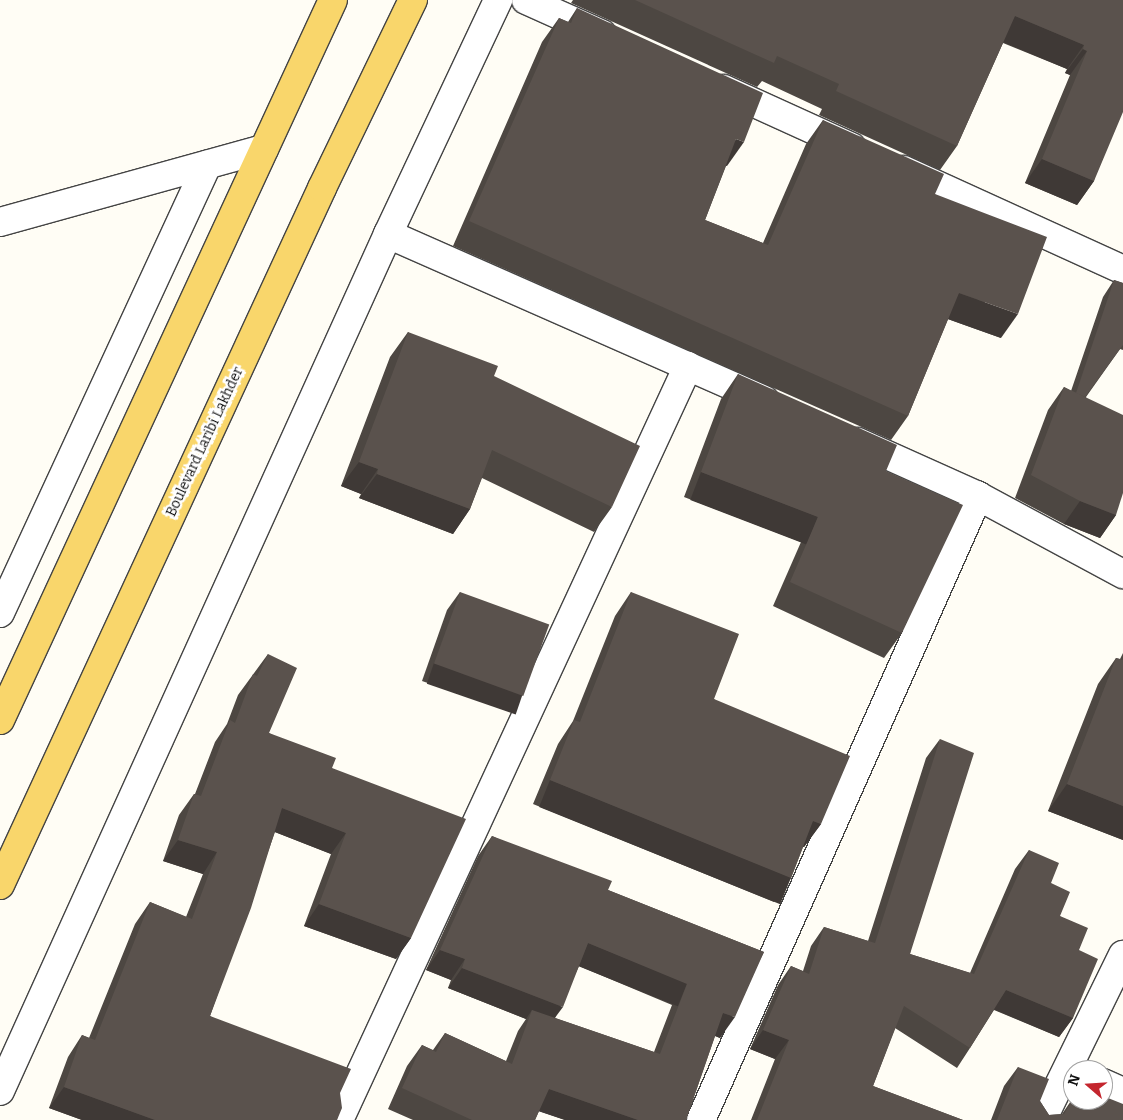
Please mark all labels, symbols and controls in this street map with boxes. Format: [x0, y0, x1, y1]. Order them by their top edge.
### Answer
street label: Boulevard Laribi Lakhder [163, 365, 247, 519]
north arrow [1063, 1060, 1113, 1110]
text: N [1064, 1072, 1084, 1088]

